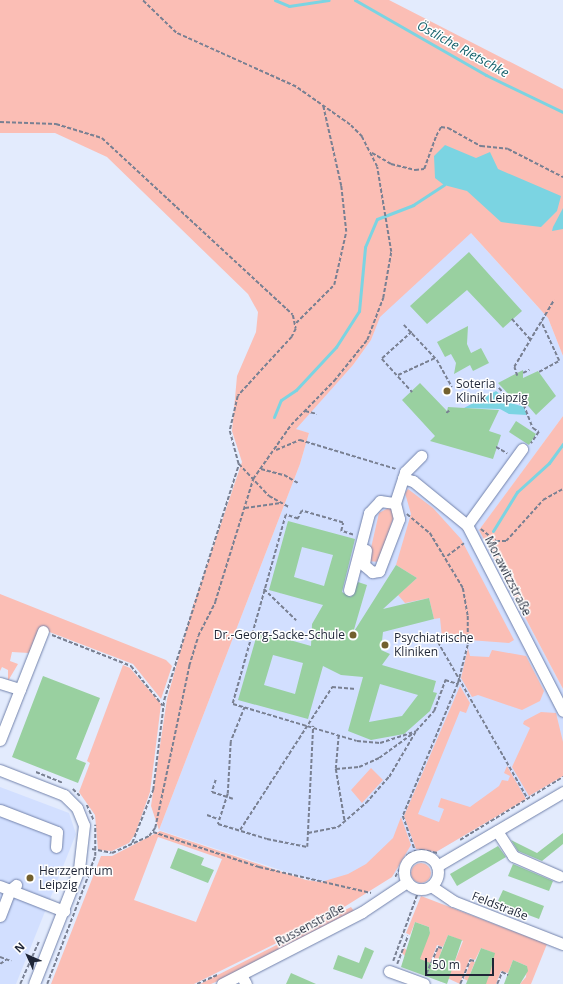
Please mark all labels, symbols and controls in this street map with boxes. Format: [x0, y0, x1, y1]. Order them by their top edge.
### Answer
water label: Östliche Rietschke [414, 17, 512, 81]
place label: Soteria Klinik Leipzig [456, 377, 528, 405]
marker: Soteria Klinik Leipzig [441, 385, 453, 397]
street label: Morawitzstraße [482, 534, 534, 618]
place label: Dr.-Georg-Sacke-Schule [214, 628, 345, 642]
marker: Dr.-Georg-Sacke-Schule [348, 630, 358, 640]
place label: Psychiatrische Kliniken [394, 631, 474, 659]
marker: Psychiatrische Kliniken [379, 639, 391, 651]
place label: Herzzentrum Leipzig [39, 864, 112, 892]
marker: Herzzentrum Leipzig [24, 872, 36, 884]
street label: Feldstraße [470, 889, 530, 923]
street label: Russenstraße [273, 901, 347, 949]
north arrow [8, 936, 48, 976]
text: N [11, 939, 28, 956]
scale bar [427, 950, 496, 976]
text: 50 m [432, 956, 460, 973]

